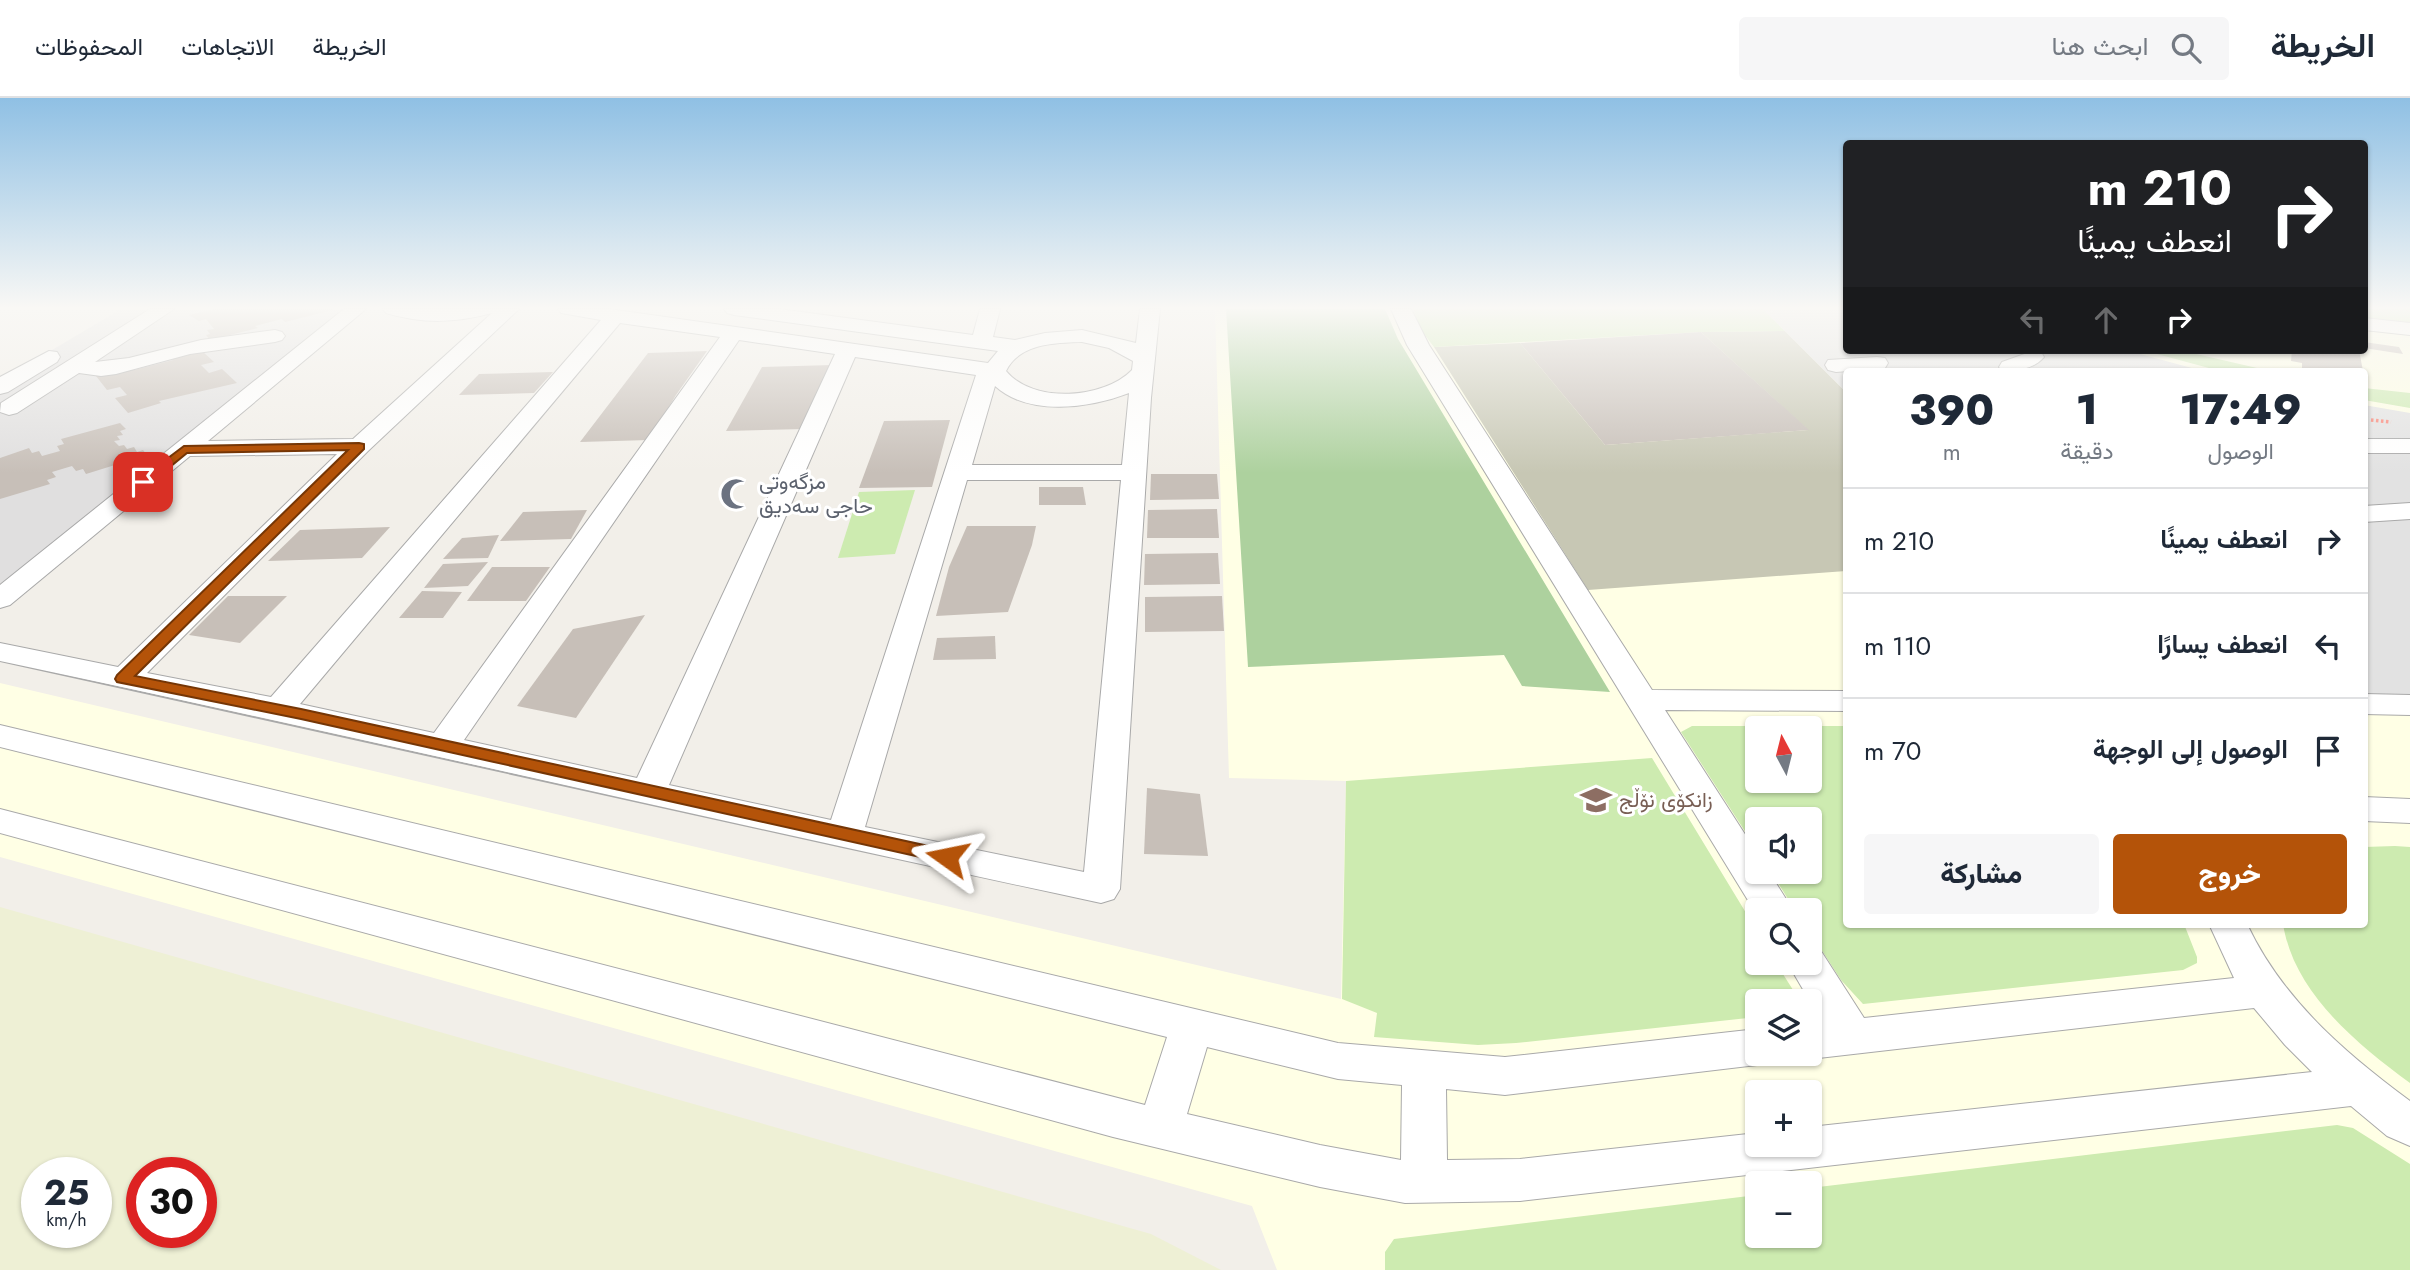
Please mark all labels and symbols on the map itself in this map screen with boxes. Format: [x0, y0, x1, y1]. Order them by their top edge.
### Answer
pin [113, 452, 173, 512]
place label: مزگەوتی حاجی سەدیق [759, 467, 873, 521]
mosque icon: مزگەوتی حاجی سەدیق [719, 477, 753, 511]
north arrow [1745, 716, 1822, 793]
school or university icon: زانکۆی نۆڵج [1579, 783, 1613, 817]
place label: زانکۆی نۆڵج [1619, 785, 1713, 815]
position arrow [910, 820, 984, 894]
speed limit sign: 30 [126, 1157, 217, 1248]

